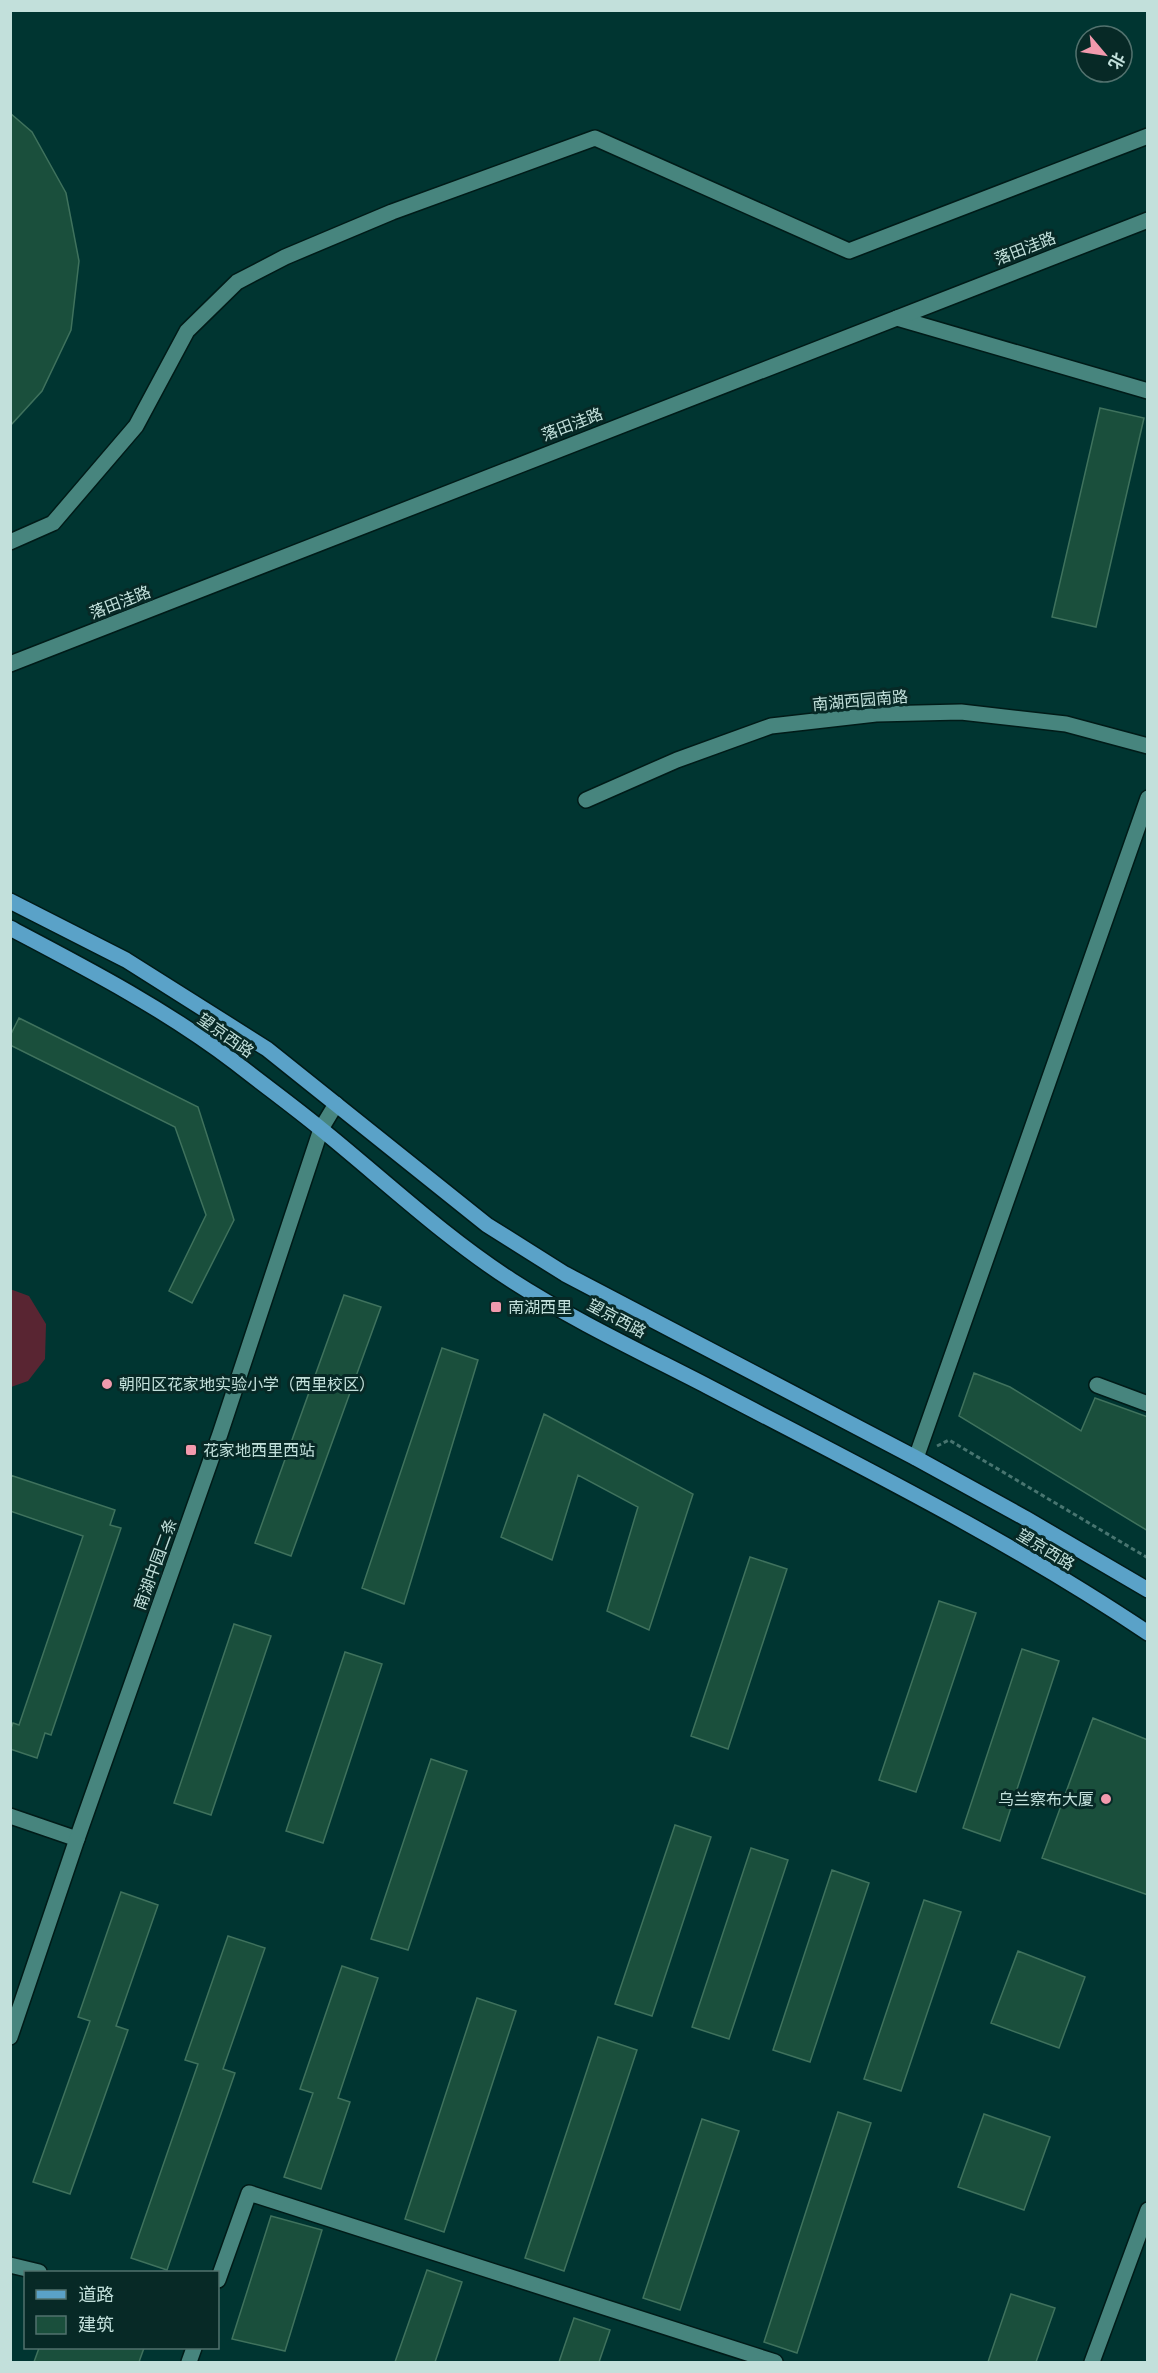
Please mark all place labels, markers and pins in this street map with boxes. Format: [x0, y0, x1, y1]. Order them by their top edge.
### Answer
place label: 南湖西里 [508, 1298, 572, 1317]
marker: 南湖西里 [489, 1300, 503, 1314]
place label: 朝阳区花家地实验小学（西里校区） [119, 1375, 375, 1394]
marker: 朝阳区花家地实验小学（西里校区） [100, 1377, 114, 1391]
place label: 花家地西里西站 [203, 1441, 315, 1460]
marker: 花家地西里西站 [184, 1443, 198, 1457]
place label: 乌兰察布大厦 [998, 1790, 1094, 1809]
marker: 乌兰察布大厦 [1099, 1792, 1113, 1806]

